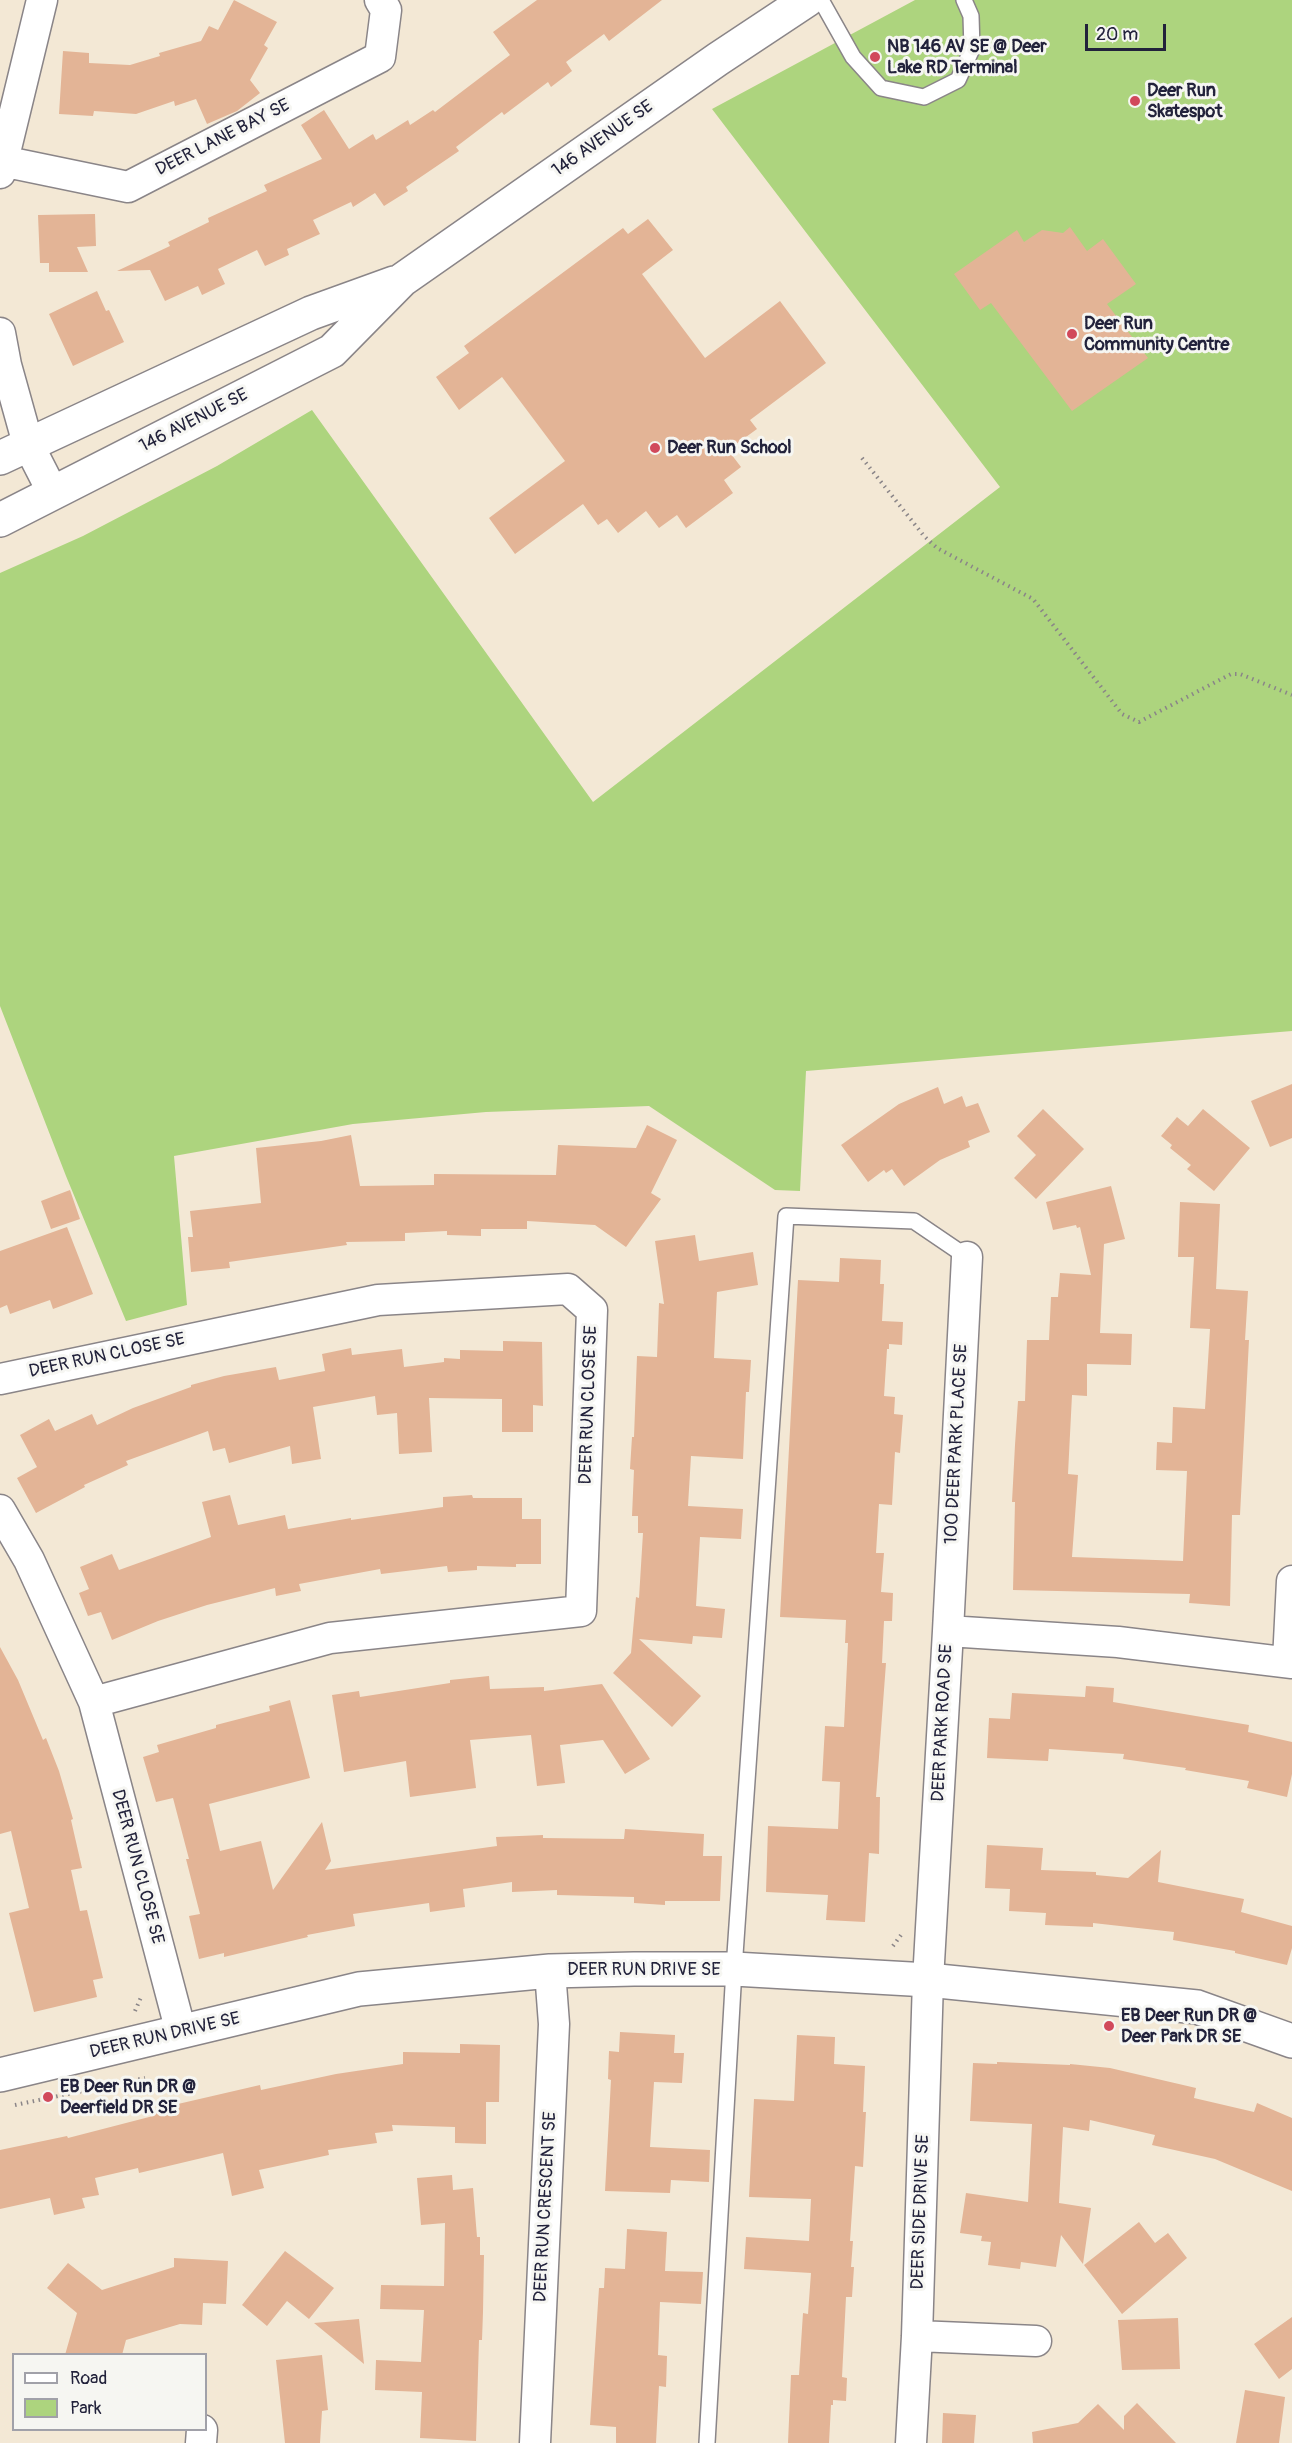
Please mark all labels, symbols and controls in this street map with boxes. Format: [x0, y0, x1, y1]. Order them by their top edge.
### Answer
scale bar [1088, 12, 1169, 50]
text: 20 m [1096, 23, 1138, 46]
place label: NB 146 AV SE @ Deer Lake RD Terminal [887, 36, 1047, 78]
marker: NB 146 AV SE @ Deer Lake RD Terminal [868, 50, 882, 64]
place label: Deer Run Skatespot [1147, 80, 1222, 122]
marker: Deer Run Skatespot [1128, 94, 1142, 108]
street label: DEER LANE BAY SE [152, 95, 294, 181]
street label: 146 AVENUE SE [548, 96, 658, 182]
place label: Deer Run Community Centre [1084, 313, 1229, 356]
marker: Deer Run Community Centre [1065, 327, 1079, 341]
street label: 146 AVENUE SE [136, 384, 252, 458]
place label: Deer Run School [667, 437, 792, 459]
marker: Deer Run School [648, 441, 662, 455]
street label: DEER RUN CLOSE SE [575, 1325, 603, 1485]
street label: DEER RUN CLOSE SE [27, 1329, 187, 1383]
street label: 100 DEER PARK PLACE SE [941, 1343, 973, 1545]
street label: DEER PARK ROAD SE [928, 1644, 958, 1802]
street label: DEER RUN CLOSE SE [106, 1787, 168, 1947]
street label: DEER RUN DRIVE SE [567, 1959, 721, 1981]
place label: EB Deer Run DR @ Deer Park DR SE [1121, 2005, 1257, 2048]
street label: DEER RUN DRIVE SE [88, 2008, 242, 2064]
marker: EB Deer Run DR @ Deer Park DR SE [1102, 2019, 1116, 2033]
place label: EB Deer Run DR @ Deerfield DR SE [60, 2076, 196, 2118]
marker: EB Deer Run DR @ Deerfield DR SE [41, 2090, 55, 2104]
street label: DEER RUN CRESCENT SE [530, 2111, 562, 2303]
street label: DEER SIDE DRIVE SE [907, 2134, 935, 2290]
legend [12, 2353, 207, 2431]
text: Road [70, 2367, 107, 2390]
text: Park [70, 2397, 102, 2420]

